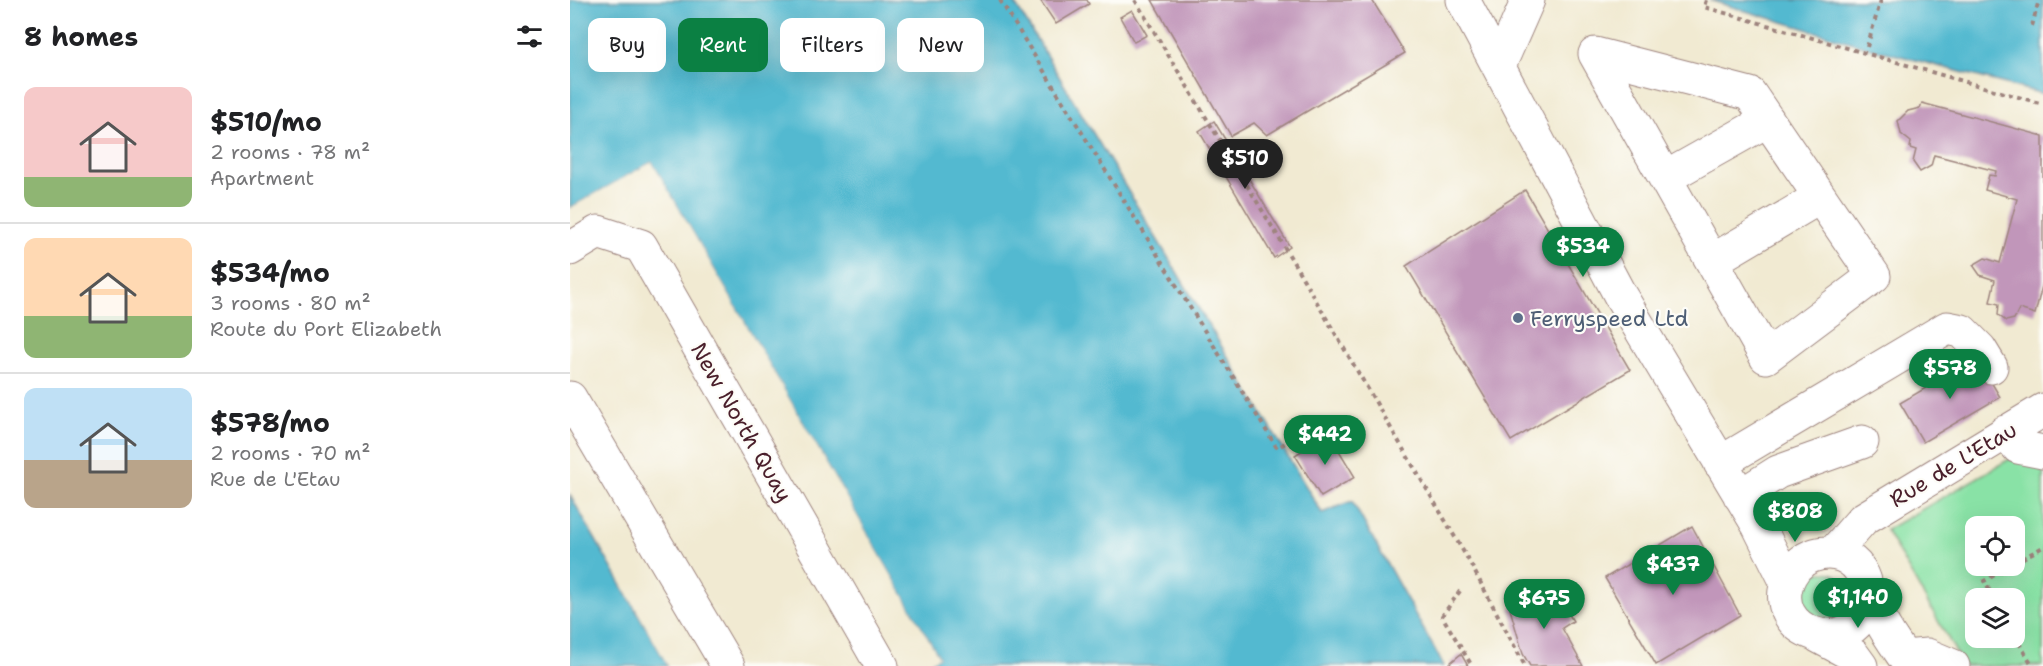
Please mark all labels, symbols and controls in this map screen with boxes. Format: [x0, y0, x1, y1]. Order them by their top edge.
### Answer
chip: Buy [588, 18, 666, 72]
chip: Rent [678, 18, 768, 72]
chip: Filters [780, 18, 885, 72]
chip: New [897, 18, 984, 72]
text: 8 homes [24, 19, 138, 54]
icon: filters [513, 20, 546, 53]
text: $510/mo [210, 104, 322, 139]
icon: home [72, 111, 144, 183]
text: 2 rooms · 78 m² [210, 139, 370, 165]
pin: $510 [1209, 139, 1281, 190]
text: $510 [1221, 145, 1269, 171]
text: Apartment [210, 165, 314, 191]
pin: $534 [1547, 227, 1619, 278]
text: $534 [1556, 233, 1610, 259]
text: $534/mo [210, 255, 330, 290]
icon: home [72, 262, 144, 334]
text: 3 rooms · 80 m² [210, 290, 371, 316]
place label: Ferryspeed Ltd [1530, 304, 1689, 333]
marker: Ferryspeed Ltd [1511, 311, 1525, 325]
text: Route du Port Elizabeth [210, 316, 442, 342]
street label: New North Quay [684, 337, 799, 507]
pin: $578 [1914, 349, 1986, 400]
text: $578 [1923, 355, 1977, 381]
text: $578/mo [210, 405, 330, 440]
icon: home [72, 412, 144, 484]
pin: $442 [1289, 415, 1361, 466]
street label: Rue de L'Etau [1884, 415, 2022, 514]
text: $442 [1298, 421, 1352, 447]
text: 2 rooms · 70 m² [210, 440, 371, 466]
text: Rue de L'Etau [210, 466, 341, 492]
pin: $808 [1759, 492, 1831, 543]
text: $808 [1767, 498, 1823, 524]
map controls [1965, 516, 2025, 648]
button: locate [1965, 516, 2025, 576]
pin: $437 [1637, 545, 1709, 596]
text: $437 [1646, 551, 1700, 577]
pin: $1,140 [1809, 578, 1907, 629]
pin: $675 [1508, 579, 1580, 630]
text: $1,140 [1827, 584, 1889, 610]
text: $675 [1518, 585, 1570, 611]
button: layers [1965, 588, 2025, 648]

